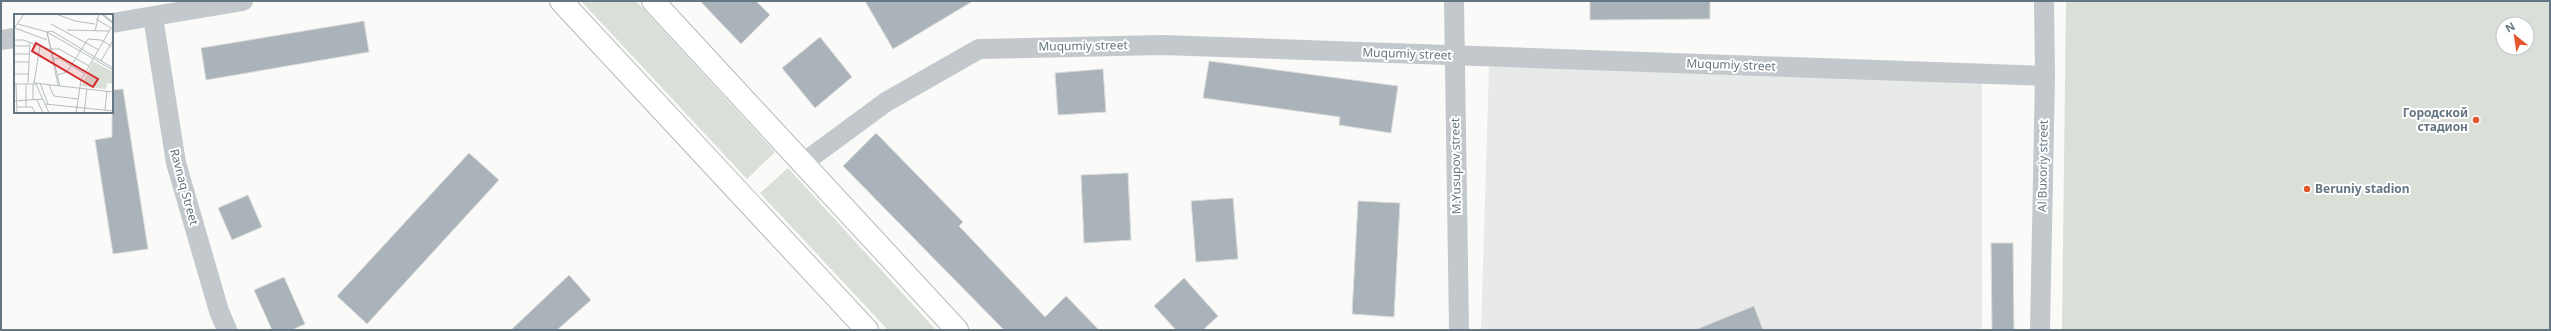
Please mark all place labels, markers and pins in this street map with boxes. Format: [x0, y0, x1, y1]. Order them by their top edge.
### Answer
place label: Городской стадион [2403, 104, 2468, 135]
marker: Городской стадион [2471, 115, 2481, 125]
place label: Beruniy stadion [2315, 180, 2410, 197]
marker: Beruniy stadion [2302, 184, 2312, 194]

